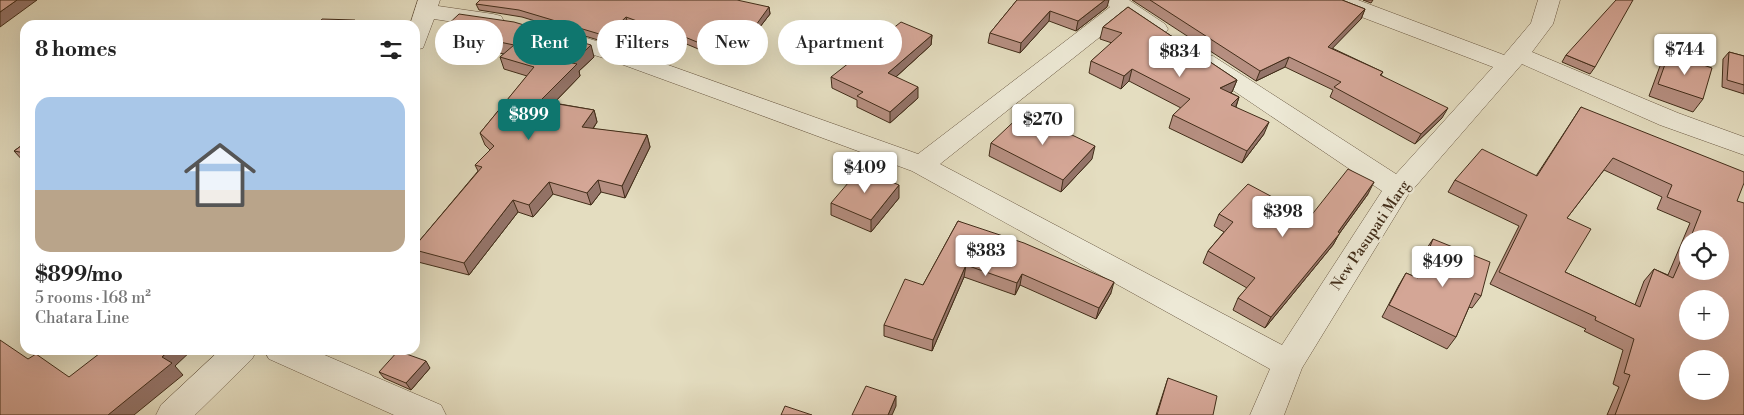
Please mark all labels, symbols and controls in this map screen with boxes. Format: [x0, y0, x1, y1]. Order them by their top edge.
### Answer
chip: Buy [435, 20, 503, 65]
chip: Rent [513, 20, 587, 65]
chip: Filters [597, 20, 687, 65]
chip: New [697, 20, 768, 65]
chip: Apartment [778, 20, 902, 65]
pin: $744 [1655, 34, 1715, 76]
icon: filters [377, 36, 405, 64]
pin: $834 [1150, 36, 1210, 78]
text: 8 homes [35, 37, 117, 63]
text: $744 [1665, 40, 1705, 60]
text: $834 [1160, 42, 1200, 62]
pin: $899 [499, 98, 559, 141]
pin: $270 [1013, 104, 1073, 146]
text: $899 [509, 105, 549, 125]
text: $270 [1023, 110, 1063, 130]
icon: home [175, 130, 265, 220]
pin: $409 [835, 152, 895, 194]
text: $409 [844, 158, 886, 178]
street label: New Pasupati Marg [1327, 176, 1414, 294]
pin: $398 [1253, 196, 1313, 238]
text: $398 [1263, 202, 1303, 222]
map controls [1679, 230, 1729, 400]
button: locate [1679, 230, 1729, 280]
pin: $383 [956, 234, 1016, 277]
text: $383 [967, 241, 1005, 261]
pin: $499 [1413, 246, 1473, 288]
text: $499 [1423, 252, 1463, 272]
text: $899/mo [35, 262, 123, 288]
text: 5 rooms · 168 m² [35, 288, 151, 308]
button: + [1679, 290, 1729, 340]
text: Chatara Line [35, 308, 129, 328]
button: − [1679, 350, 1729, 400]

